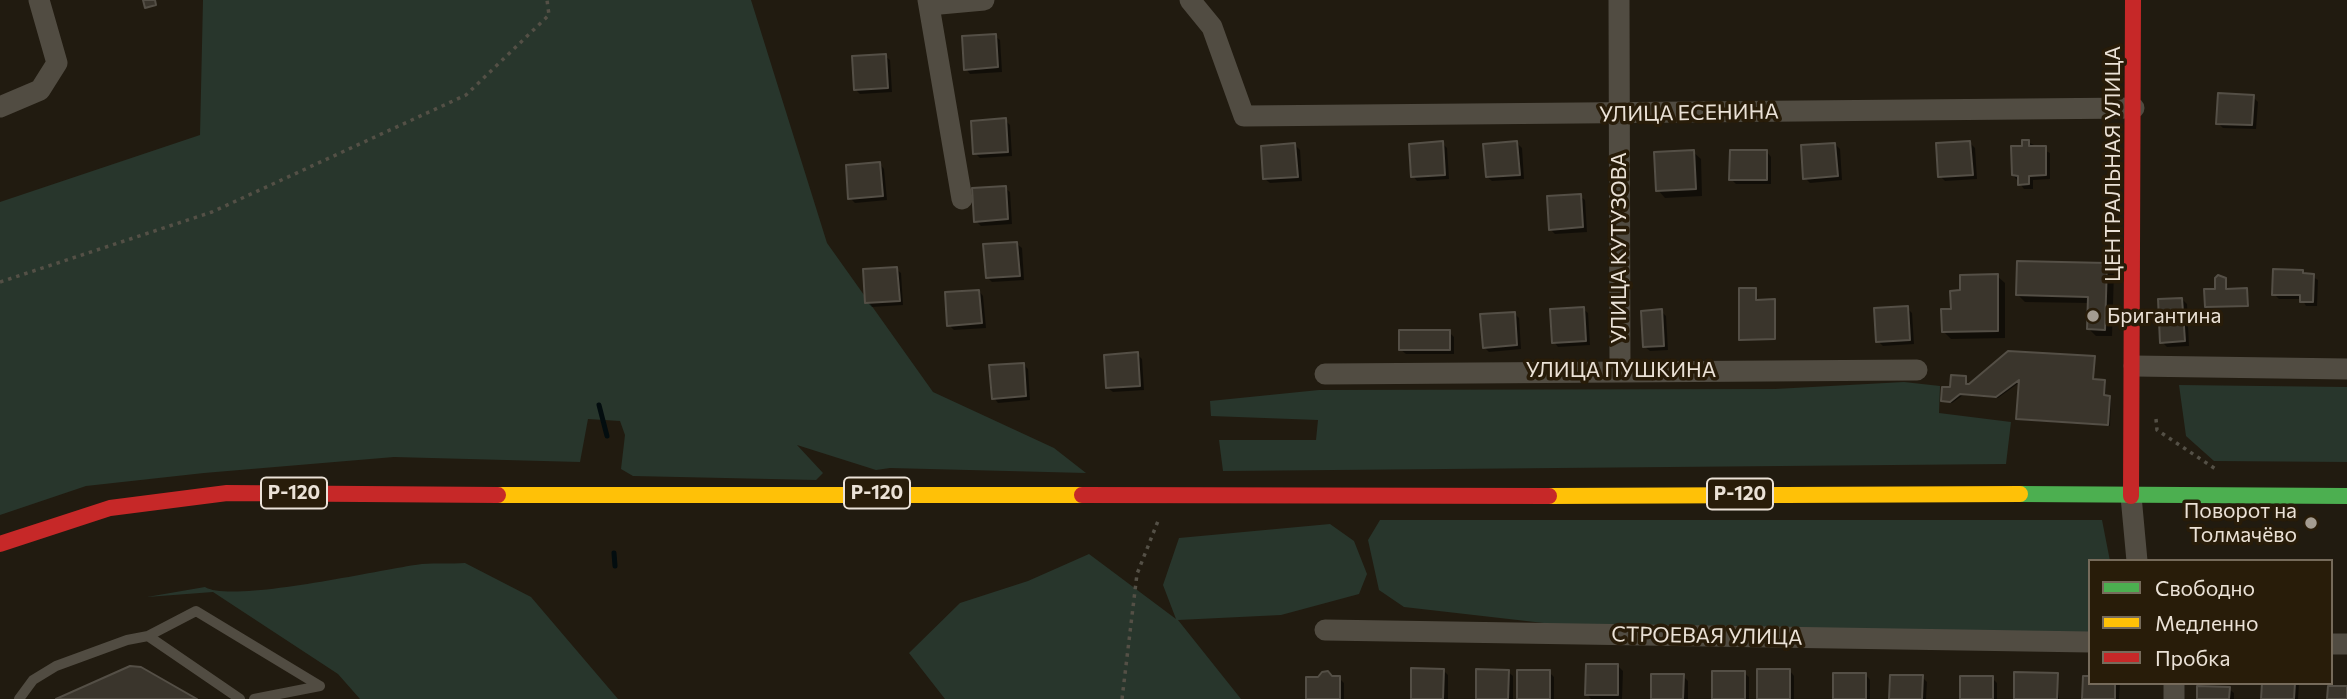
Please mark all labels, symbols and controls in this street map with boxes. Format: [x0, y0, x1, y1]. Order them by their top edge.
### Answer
street label: ЦЕНТРАЛЬНАЯ УЛИЦА [2100, 46, 2126, 282]
street label: УЛИЦА ЕСЕНИНА [1599, 99, 1779, 127]
street label: УЛИЦА КУТУЗОВА [1606, 152, 1632, 344]
place label: Бригантина [2107, 303, 2221, 329]
marker: Бригантина [2085, 308, 2101, 324]
street label: УЛИЦА ПУШКИНА [1526, 357, 1716, 383]
road number: Р-120 [261, 478, 327, 508]
road number: Р-120 [844, 478, 910, 508]
road number: Р-120 [1707, 478, 1773, 509]
place label: Поворот на Толмачёво [2184, 498, 2297, 548]
marker: Поворот на Толмачёво [2303, 515, 2319, 531]
legend [2088, 559, 2333, 685]
text: Свободно [2155, 575, 2255, 600]
text: Медленно [2155, 610, 2259, 635]
street label: СТРОЕВАЯ УЛИЦА [1611, 622, 1803, 650]
text: Пробка [2155, 645, 2230, 670]

